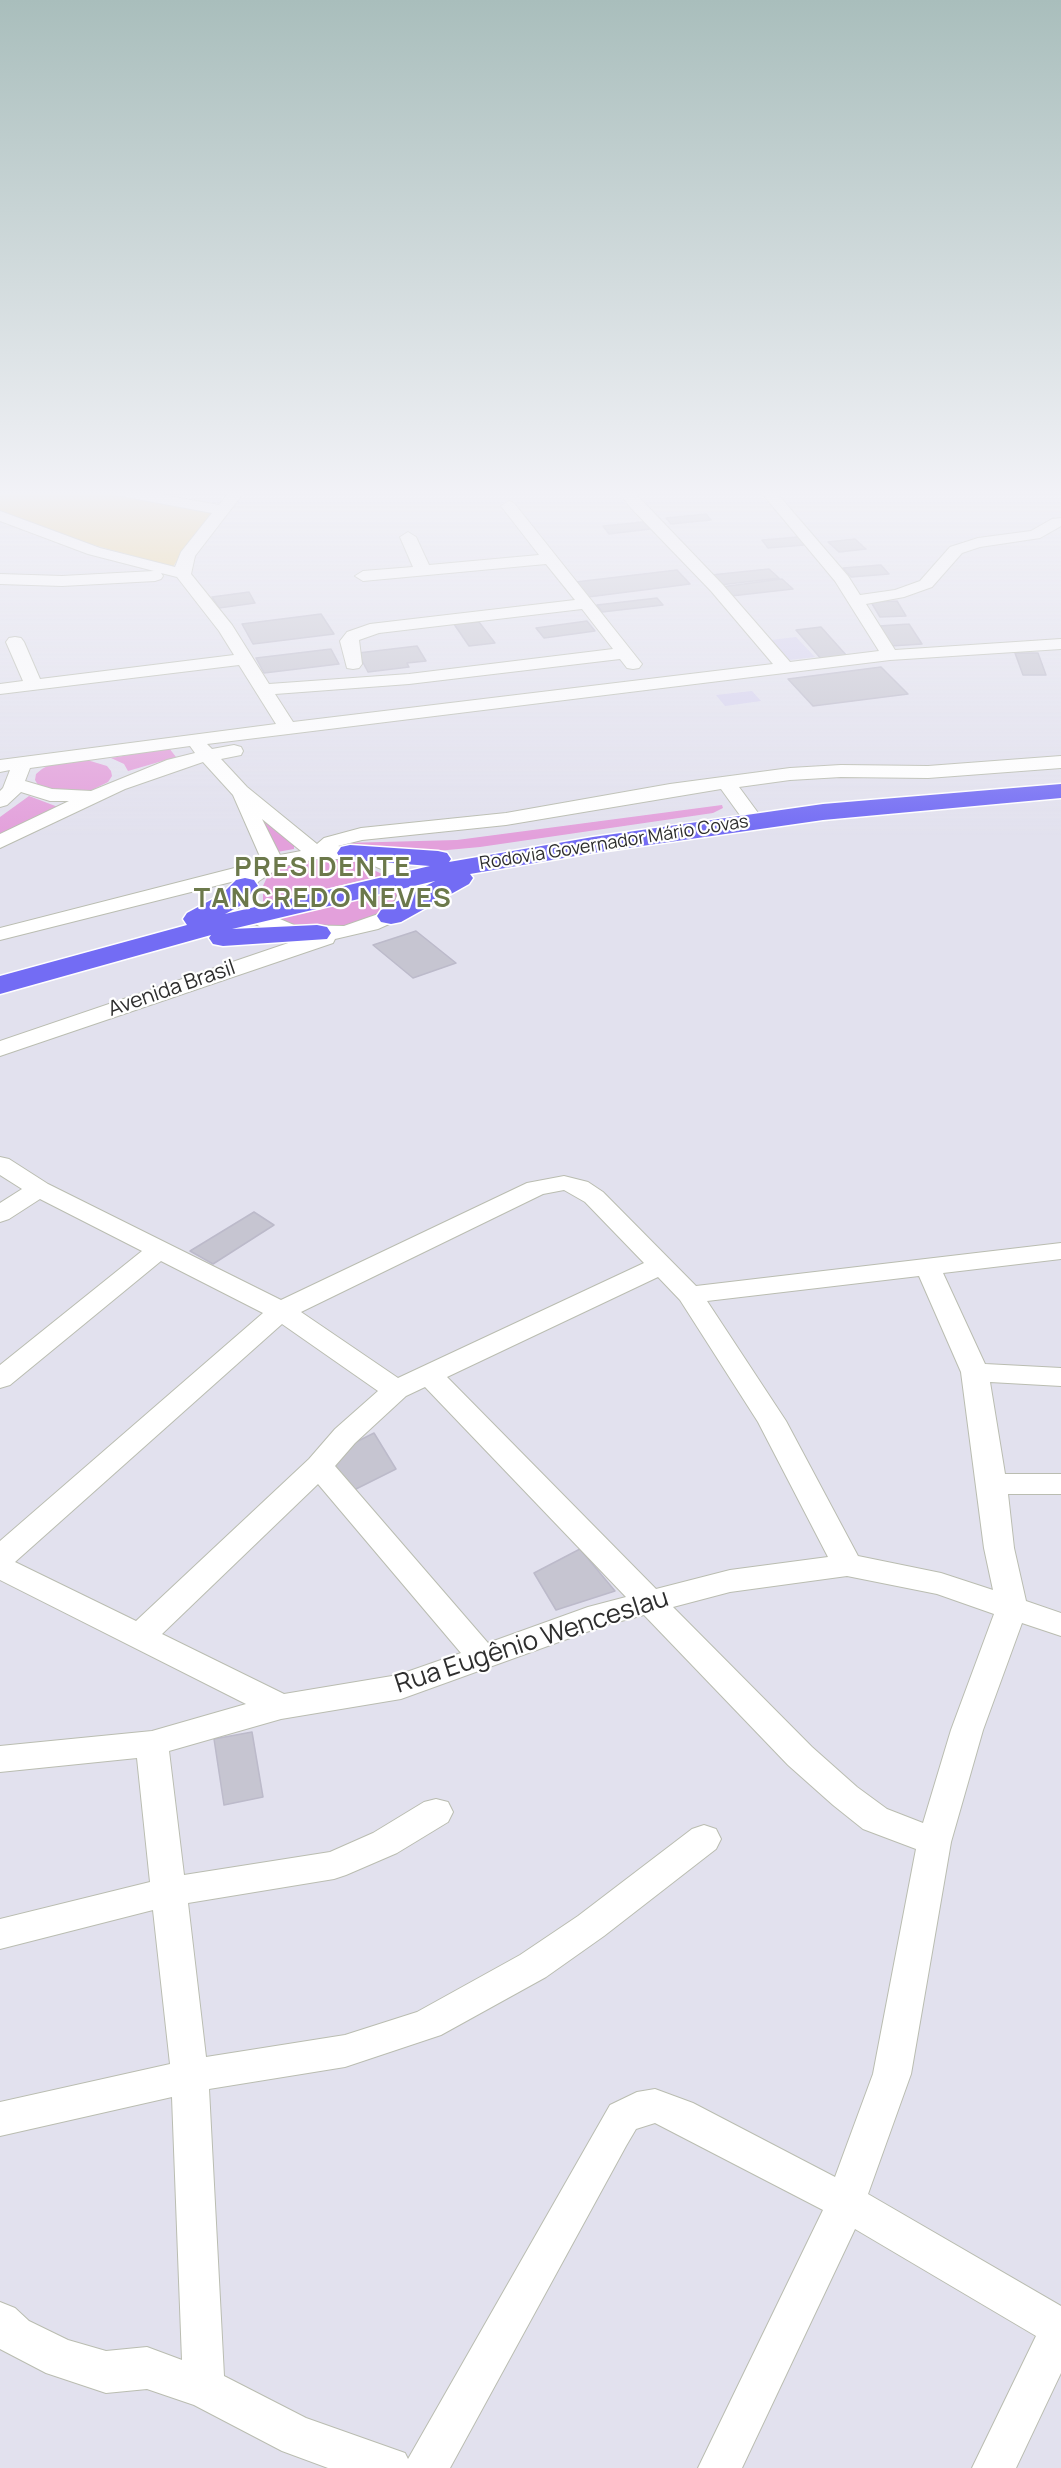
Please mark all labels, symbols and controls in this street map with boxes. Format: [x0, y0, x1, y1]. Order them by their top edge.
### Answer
street label: Rodovia Governador Mário Covas [478, 811, 750, 875]
district label: PRESIDENTE TANCREDO NEVES [194, 852, 452, 915]
street label: Avenida Brasil [105, 955, 239, 1023]
street label: Rua Eugênio Wenceslau [391, 1583, 673, 1701]

